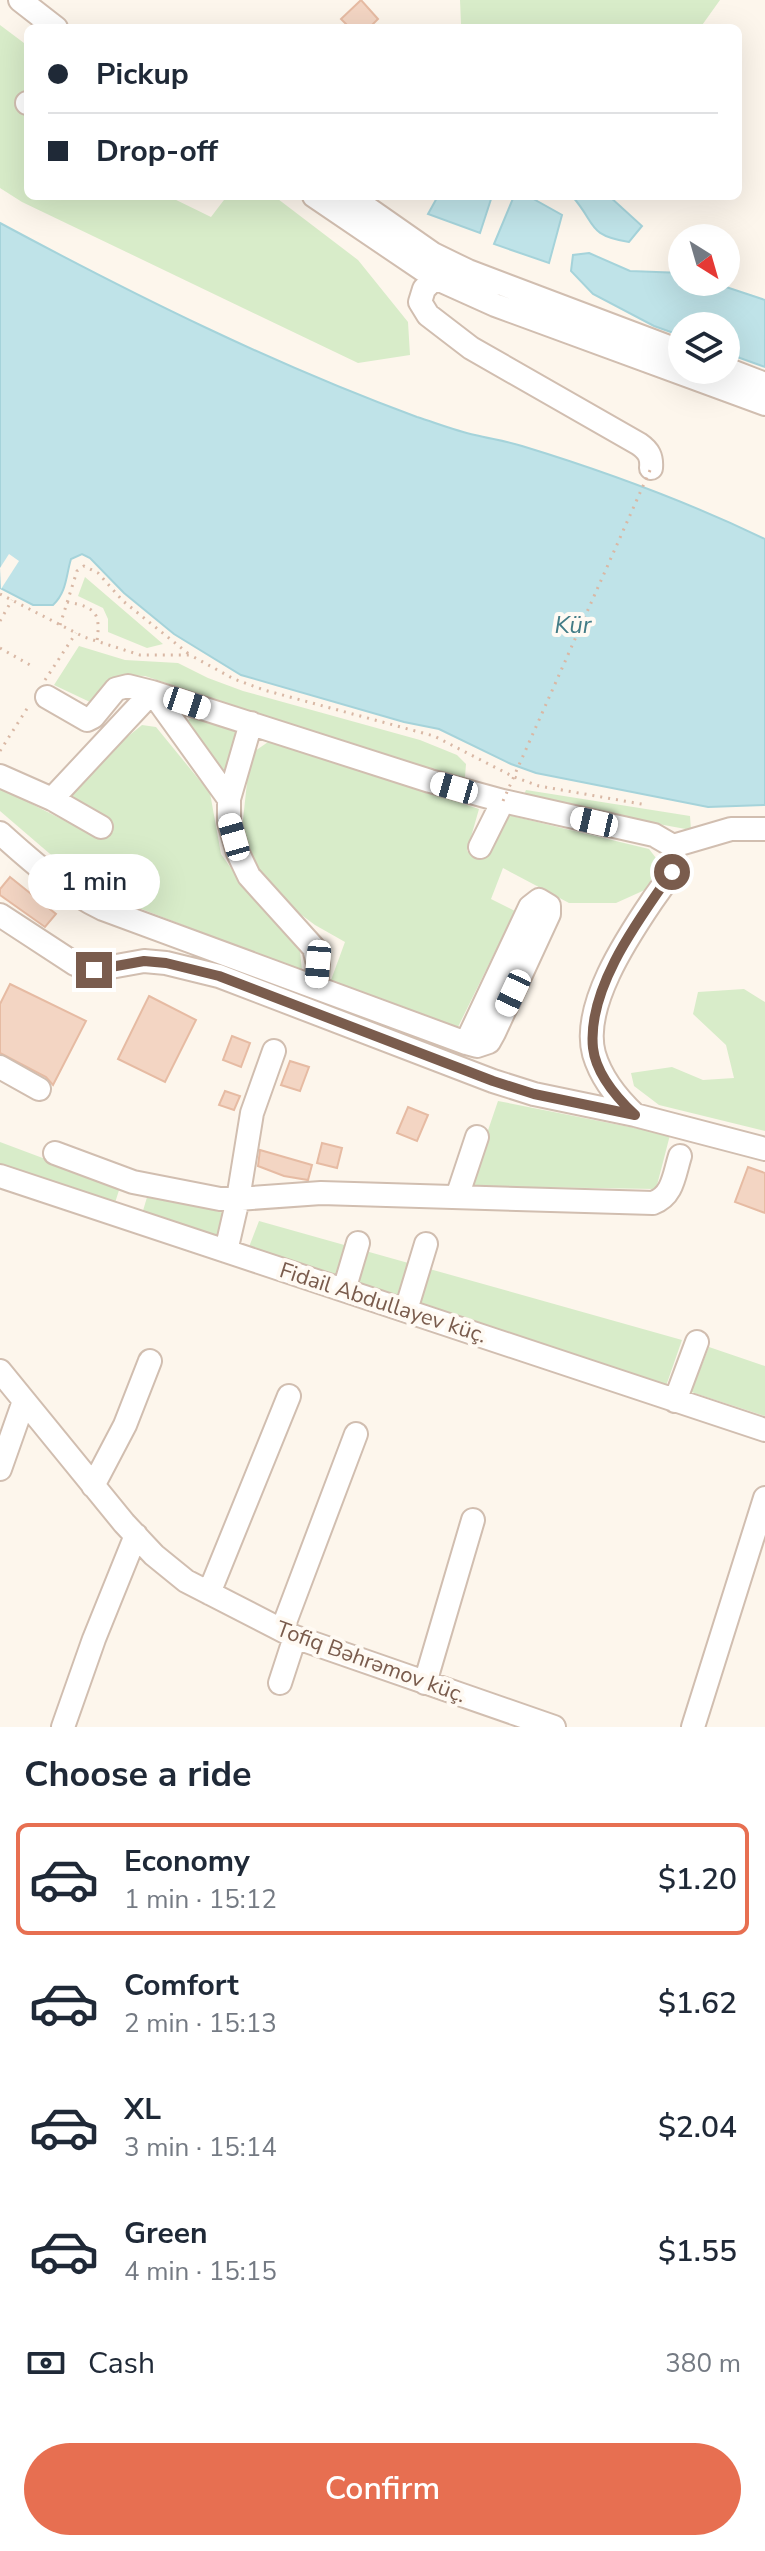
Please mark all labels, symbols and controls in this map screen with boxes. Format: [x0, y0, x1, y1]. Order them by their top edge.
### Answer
text: Pickup [96, 54, 189, 95]
text: Drop-off [96, 131, 218, 172]
north arrow [668, 224, 740, 296]
map controls [668, 224, 740, 384]
button: layers [668, 312, 740, 384]
water label: Kür [555, 609, 593, 641]
car [160, 684, 214, 722]
car [428, 770, 480, 806]
car [568, 805, 620, 839]
car [216, 811, 252, 863]
callout: 1 min [28, 854, 160, 910]
route start [654, 854, 690, 890]
text: 1 min [61, 864, 127, 899]
car [304, 939, 332, 989]
route end [76, 952, 112, 988]
car [492, 966, 534, 1020]
street label: Fidail Abdullayev küç. [276, 1255, 490, 1351]
street label: Tofiq Bəhrəmov küç. [272, 1614, 470, 1710]
text: Choose a ride [24, 1750, 252, 1799]
text: Economy [124, 1841, 250, 1882]
icon: car [28, 1843, 100, 1915]
text: $1.20 [658, 1859, 737, 1900]
text: 1 min · 15:12 [124, 1882, 277, 1917]
text: Comfort [124, 1965, 239, 2006]
icon: car [28, 1967, 100, 2039]
text: $1.62 [658, 1983, 737, 2024]
text: 2 min · 15:13 [124, 2006, 277, 2041]
text: XL [124, 2089, 161, 2130]
icon: car [28, 2091, 100, 2163]
text: $2.04 [658, 2107, 737, 2148]
text: 3 min · 15:14 [124, 2130, 277, 2165]
text: Green [124, 2213, 208, 2254]
icon: car [28, 2215, 100, 2287]
text: $1.55 [658, 2231, 737, 2272]
text: 4 min · 15:15 [124, 2254, 277, 2289]
icon: cash [24, 2341, 68, 2385]
text: Cash [88, 2343, 155, 2384]
text: 380 m [665, 2346, 741, 2381]
button: Confirm [24, 2443, 741, 2535]

